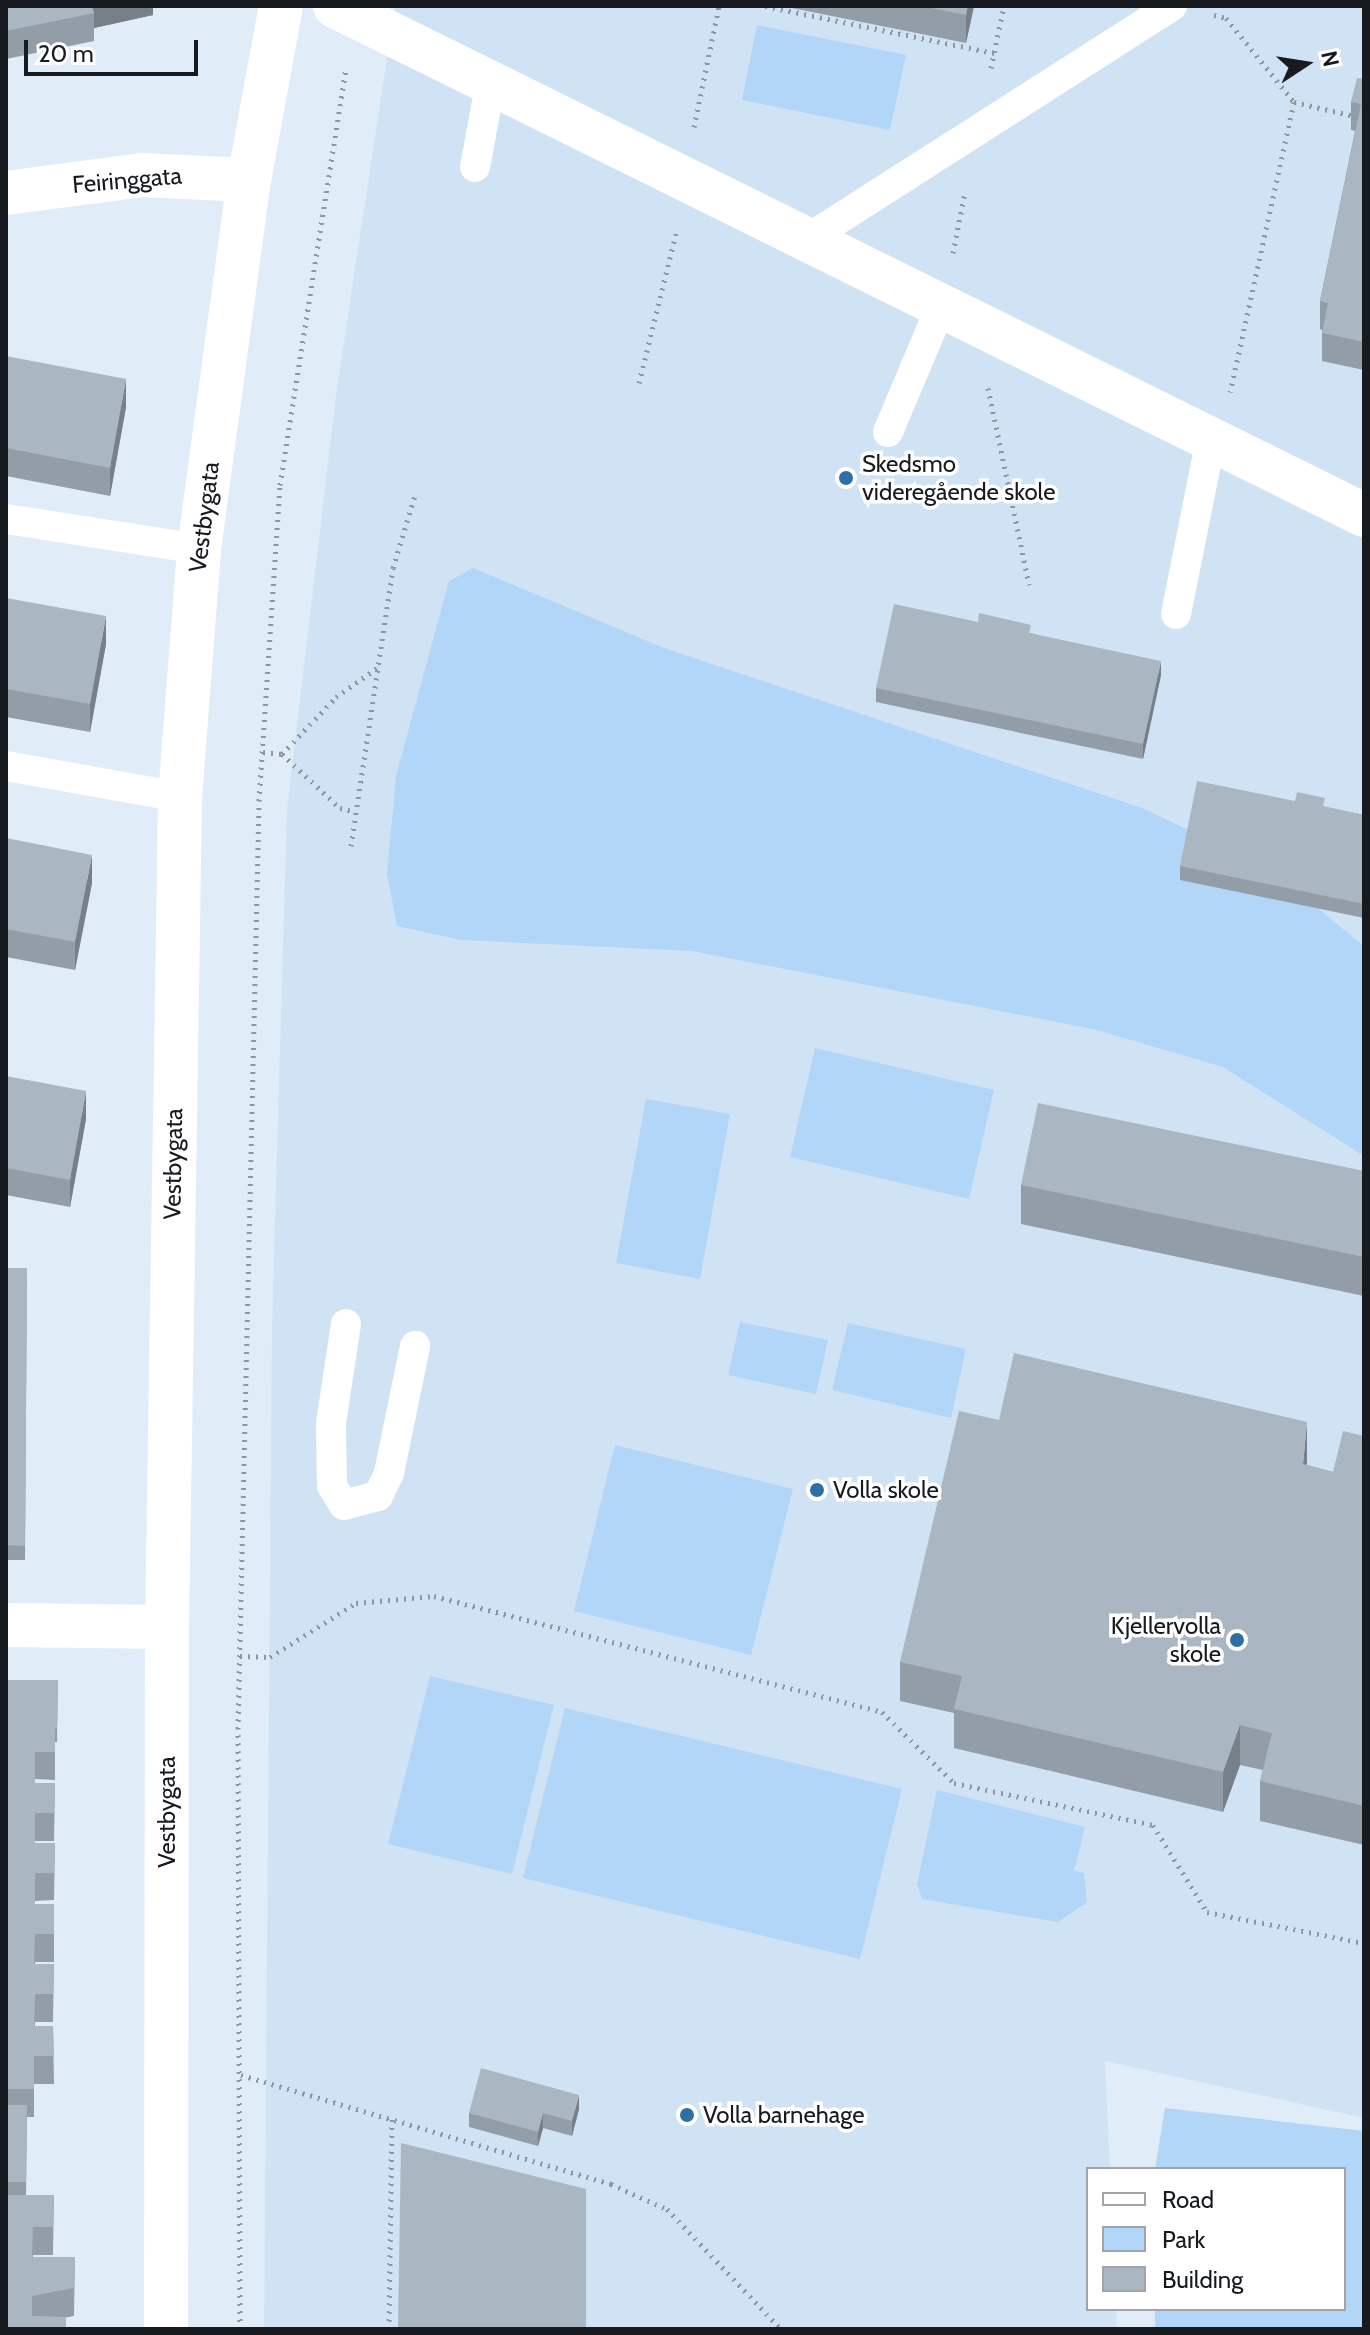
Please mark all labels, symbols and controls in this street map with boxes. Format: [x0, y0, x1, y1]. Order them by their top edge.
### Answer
scale bar [28, 24, 202, 74]
north arrow [1266, 24, 1346, 104]
text: 20 m [38, 39, 94, 68]
text: N [1315, 48, 1345, 69]
street label: Feiringgata [71, 161, 183, 199]
place label: Skedsmo videregående skole [862, 450, 1055, 506]
street label: Vestbygata [183, 460, 225, 574]
marker: Skedsmo videregående skole [837, 469, 855, 487]
street label: Vestbygata [158, 1108, 188, 1220]
place label: Volla skole [833, 1476, 939, 1504]
marker: Volla skole [808, 1481, 826, 1499]
place label: Kjellervolla skole [1111, 1612, 1221, 1668]
marker: Kjellervolla skole [1228, 1631, 1246, 1649]
street label: Vestbygata [153, 1756, 181, 1868]
place label: Volla barnehage [703, 2101, 865, 2129]
marker: Volla barnehage [678, 2106, 696, 2124]
legend [1086, 2167, 1346, 2311]
text: Road [1162, 2185, 1214, 2214]
text: Park [1162, 2225, 1205, 2254]
text: Building [1162, 2265, 1243, 2294]

